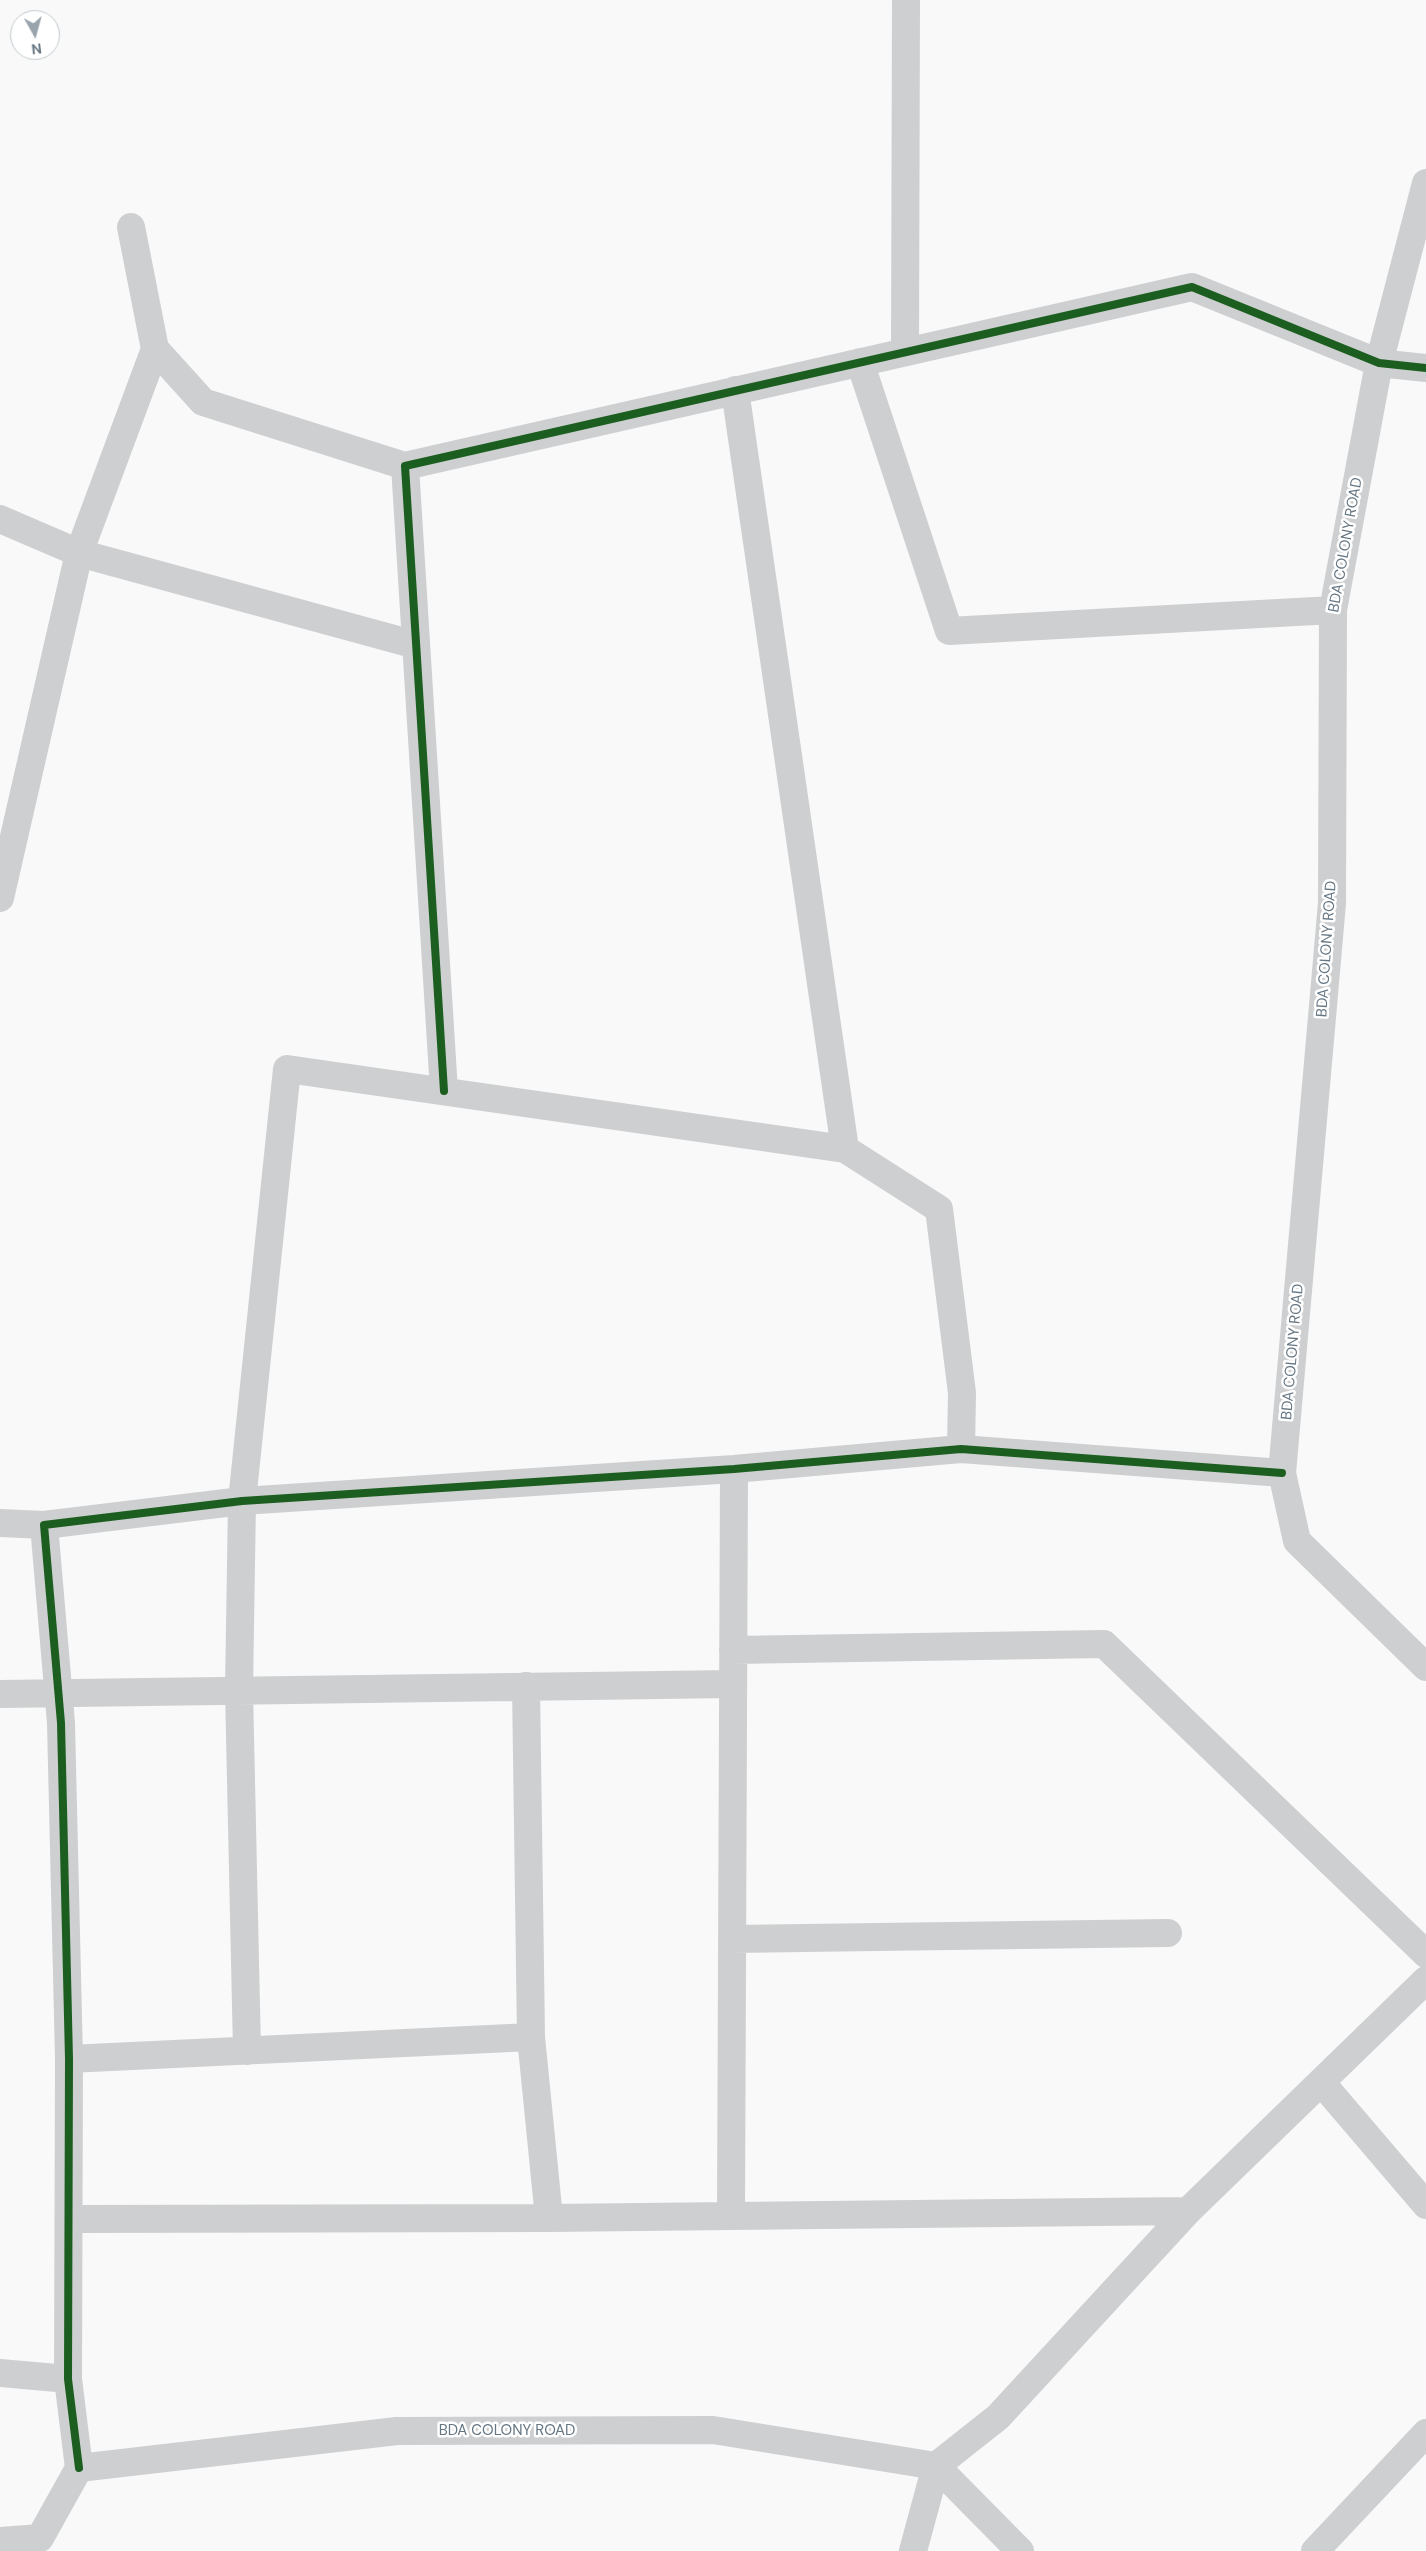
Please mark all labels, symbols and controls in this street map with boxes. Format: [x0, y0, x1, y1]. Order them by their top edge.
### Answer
north arrow [10, 10, 60, 60]
text: N [31, 39, 43, 58]
street label: BDA COLONY ROAD [1325, 476, 1367, 614]
street label: BDA COLONY ROAD [1313, 880, 1341, 1018]
street label: BDA COLONY ROAD [1278, 1283, 1308, 1421]
street label: BDA COLONY ROAD [439, 2422, 575, 2440]

